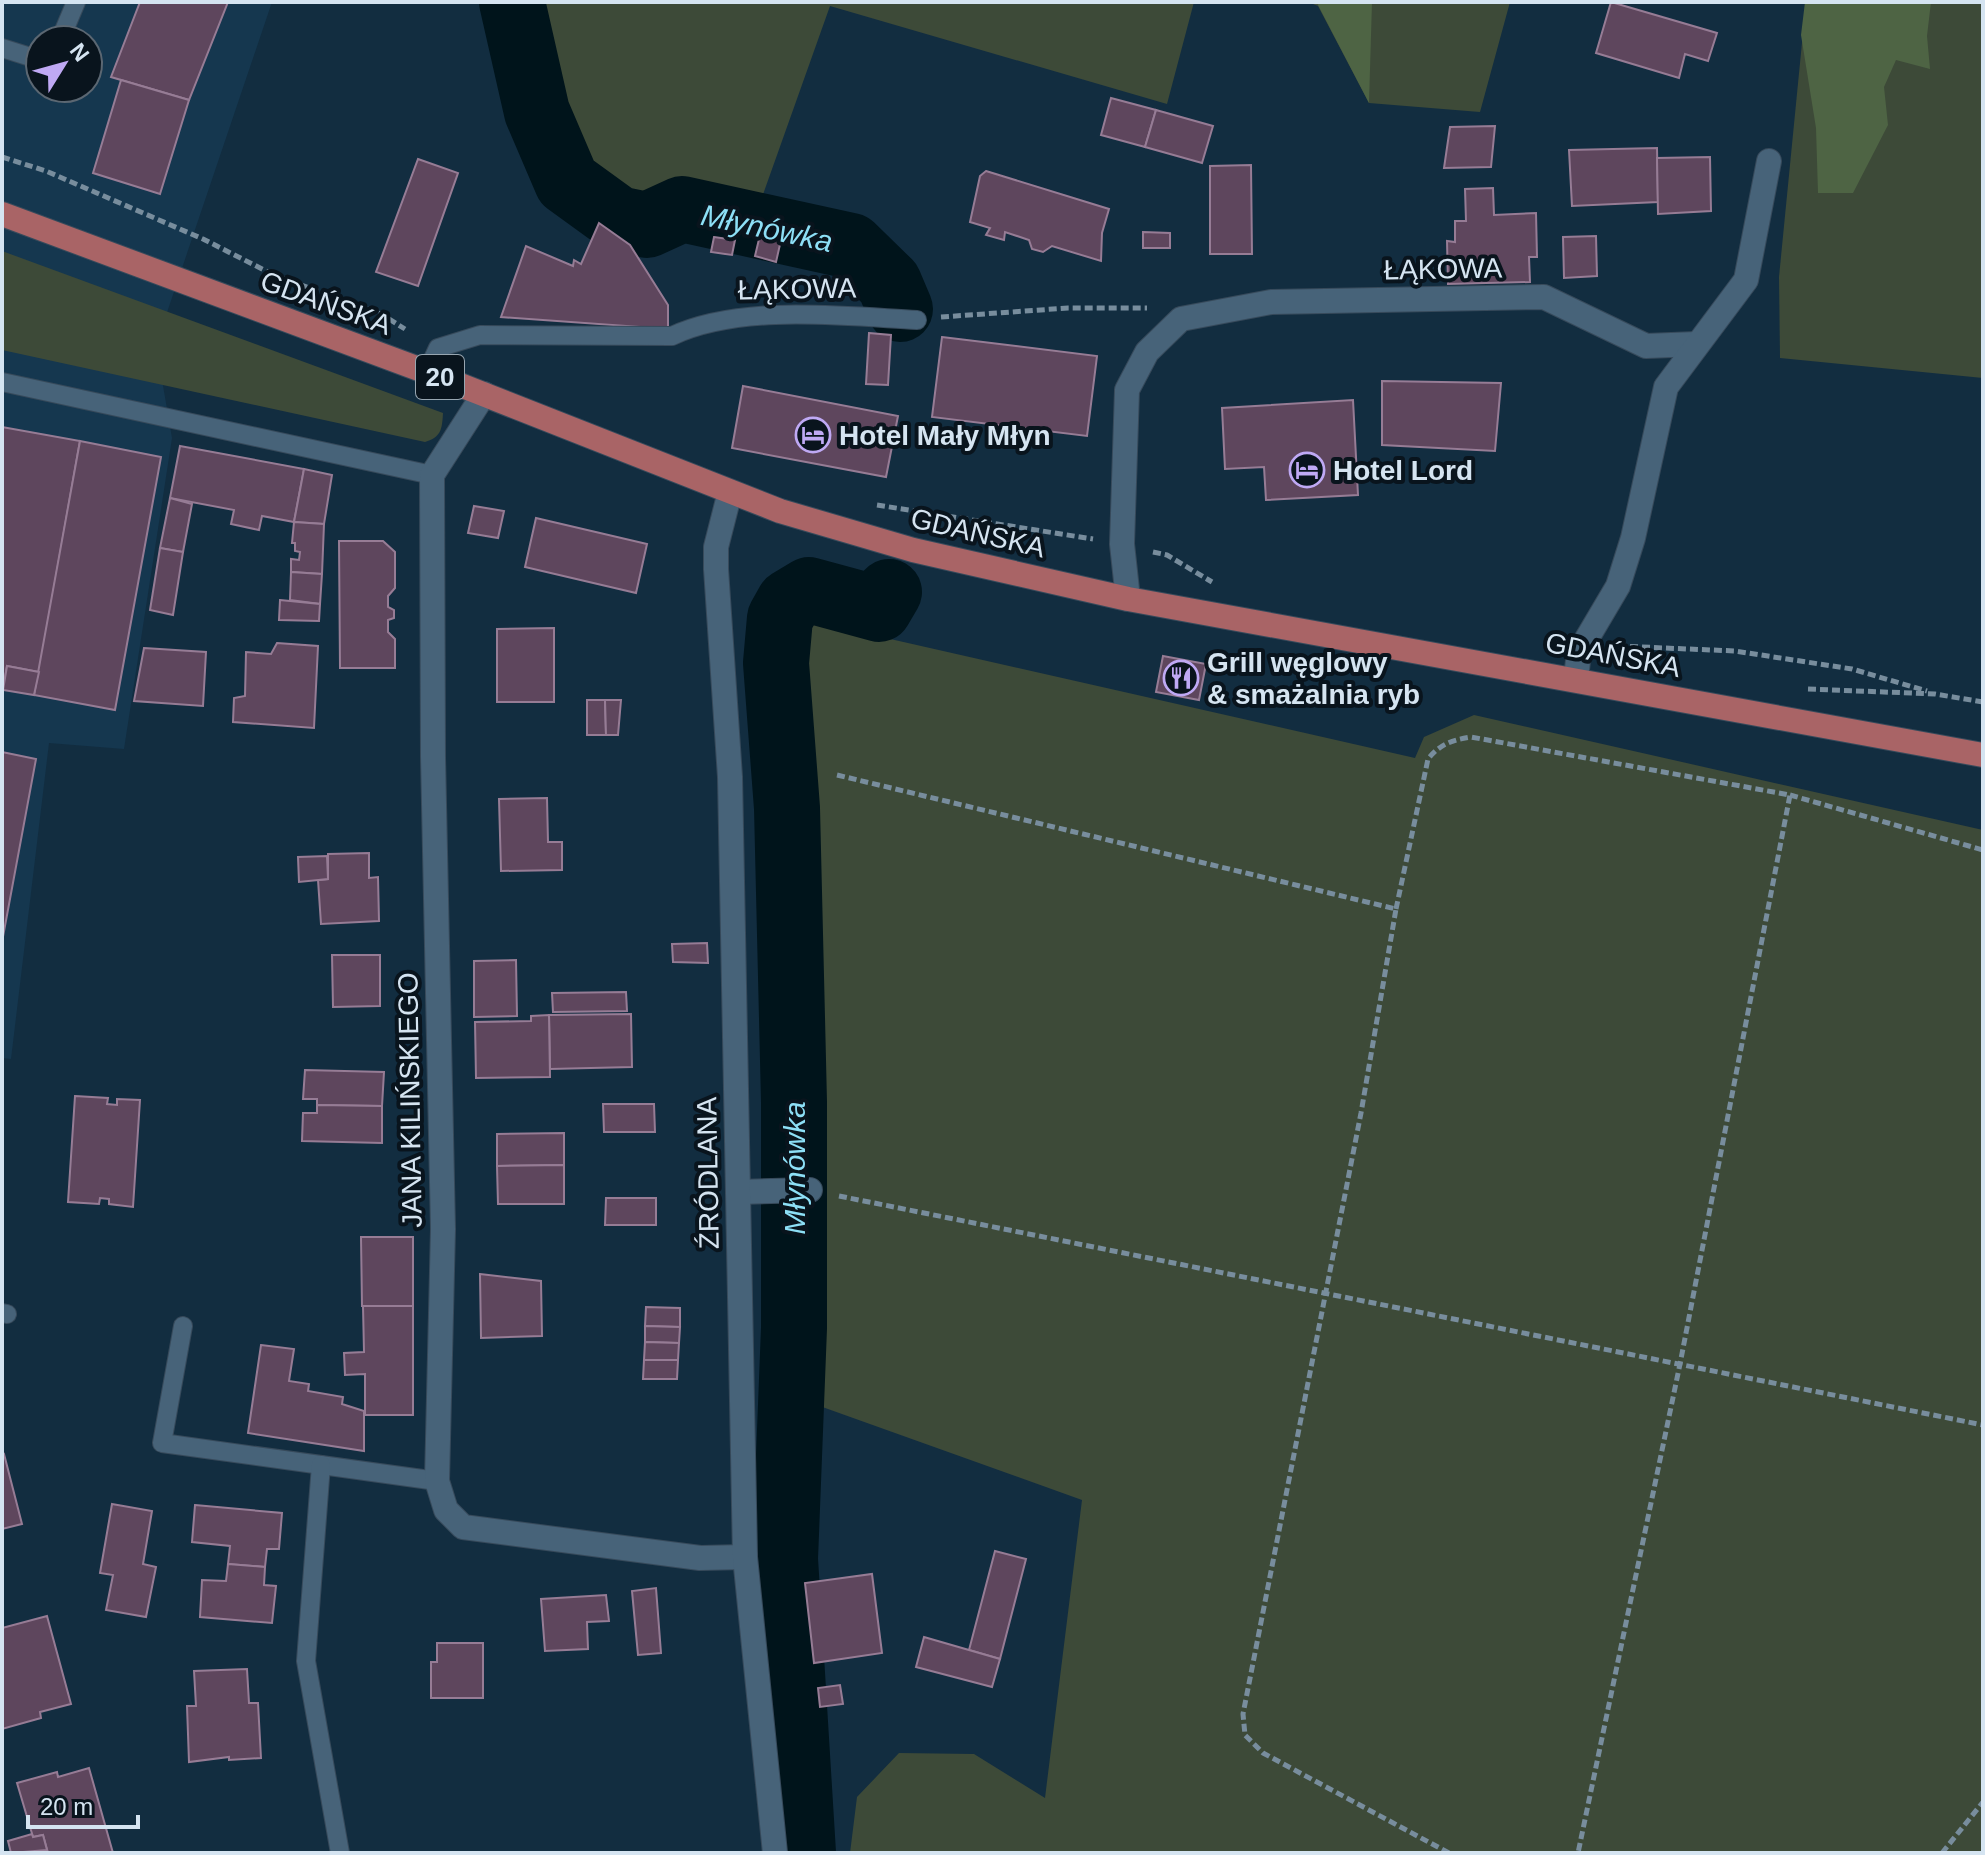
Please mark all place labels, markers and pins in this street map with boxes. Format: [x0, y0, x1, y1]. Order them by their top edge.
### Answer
hotel icon: Hotel Mały Młyn [794, 416, 832, 454]
place label: Hotel Mały Młyn [839, 420, 1051, 451]
hotel icon: Hotel Lord [1288, 451, 1326, 489]
place label: Hotel Lord [1333, 455, 1473, 486]
place label: Grill węglowy & smażalnia ryb [1207, 647, 1420, 710]
restaurant icon: Grill węglowy & smażalnia ryb [1162, 659, 1200, 697]

